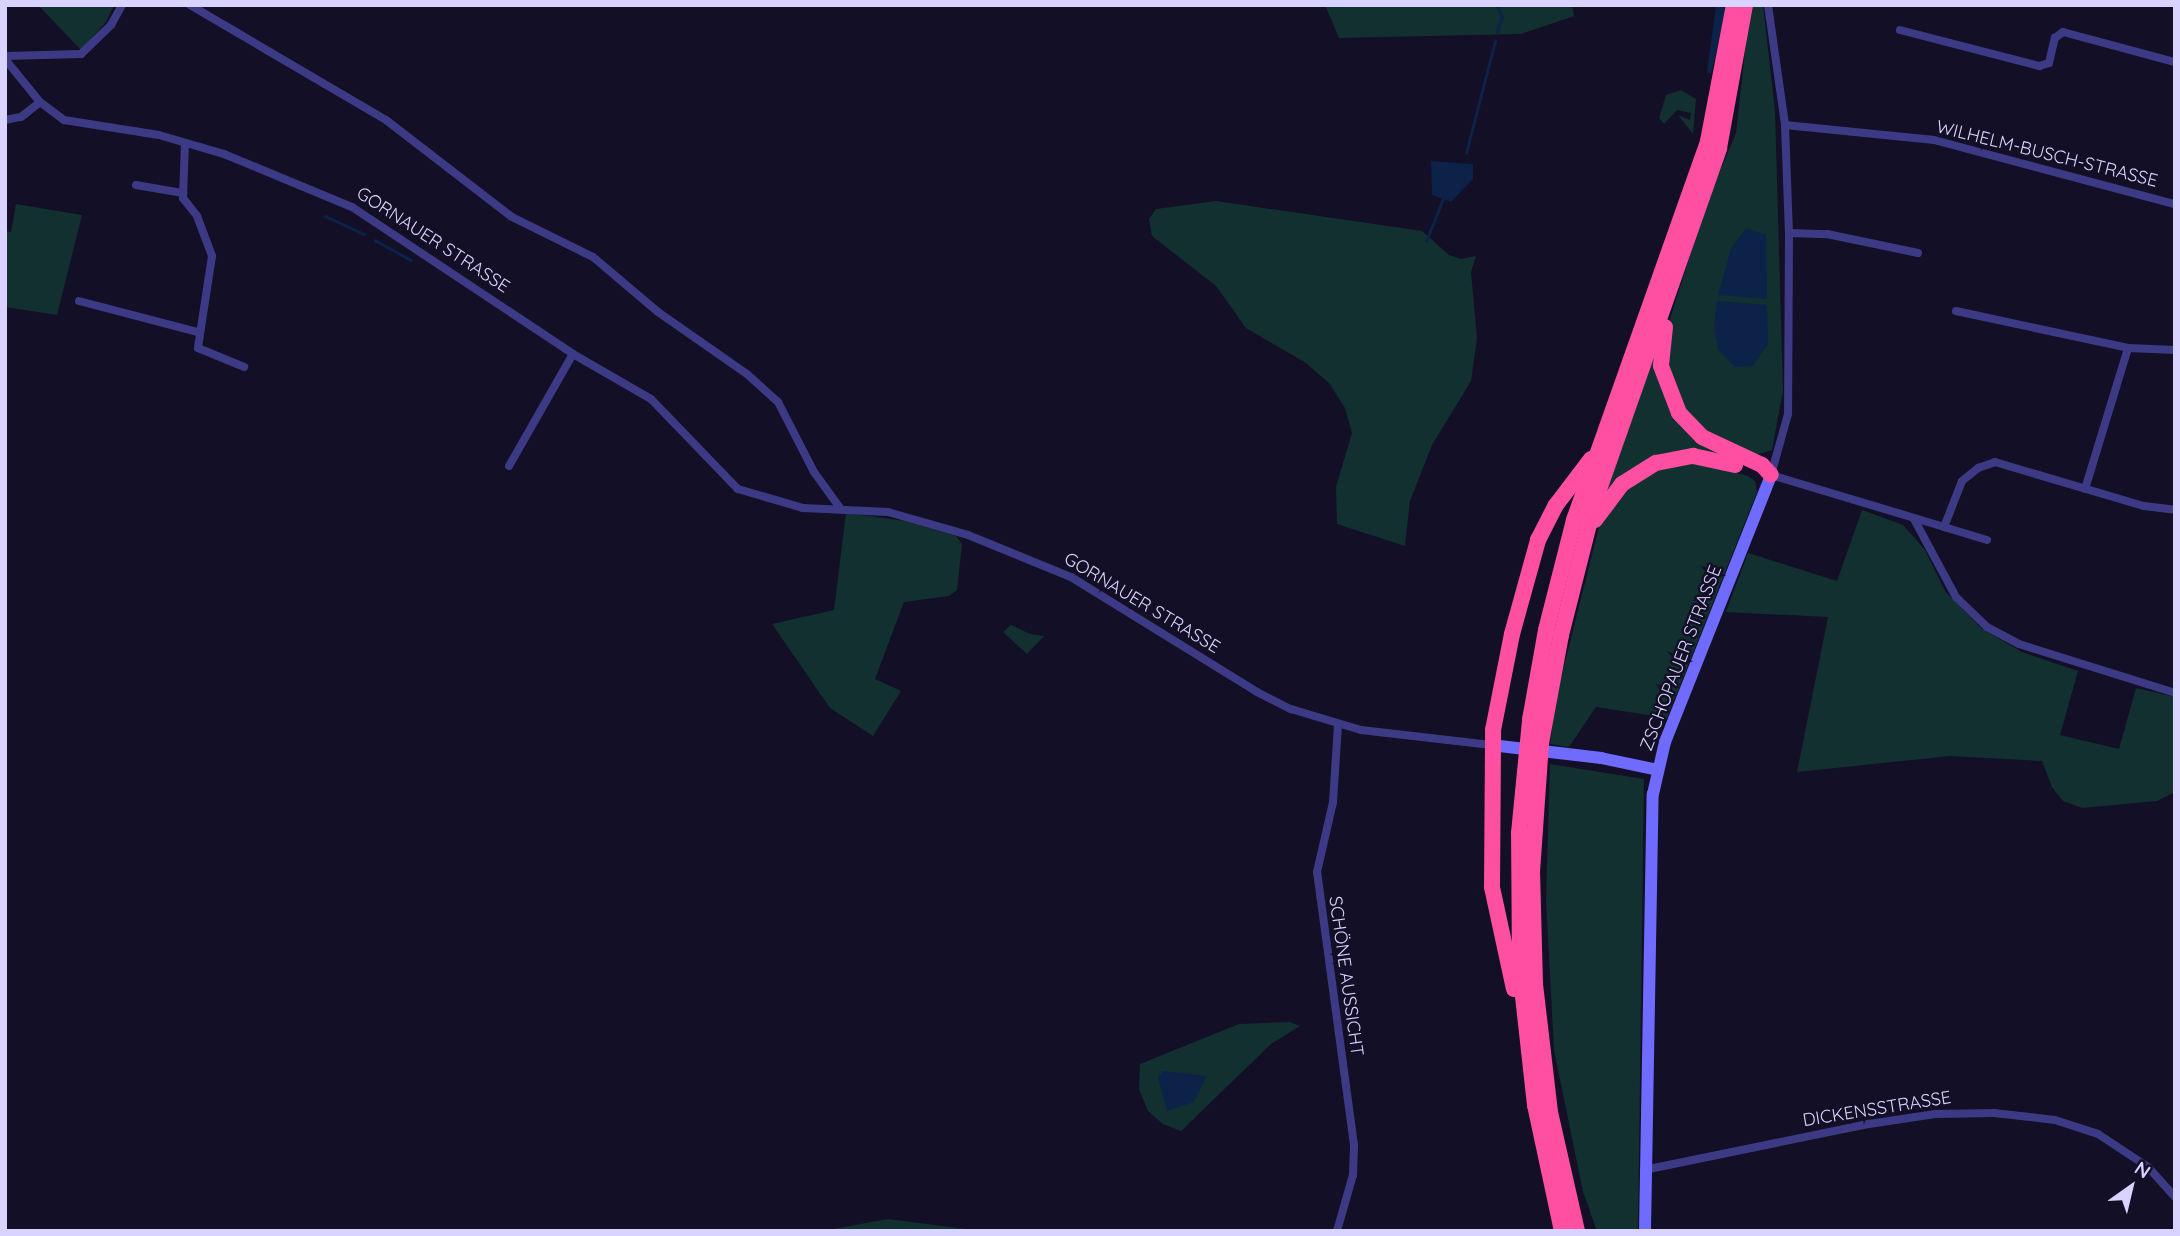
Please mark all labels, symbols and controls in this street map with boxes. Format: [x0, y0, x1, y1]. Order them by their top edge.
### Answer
street label: WILHELM-BUSCH-STRASSE [1934, 116, 2160, 192]
street label: GORNAUER STRASSE [352, 182, 514, 298]
street label: GORNAUER STRASSE [1060, 548, 1224, 658]
street label: ZSCHOPAUER STRASSE [1636, 562, 1726, 754]
street label: SCHÖNE AUSSICHT [1324, 895, 1368, 1057]
street label: DICKENSSTRASSE [1801, 1087, 1953, 1131]
north arrow [2096, 1152, 2166, 1222]
text: N [2130, 1156, 2155, 1183]

